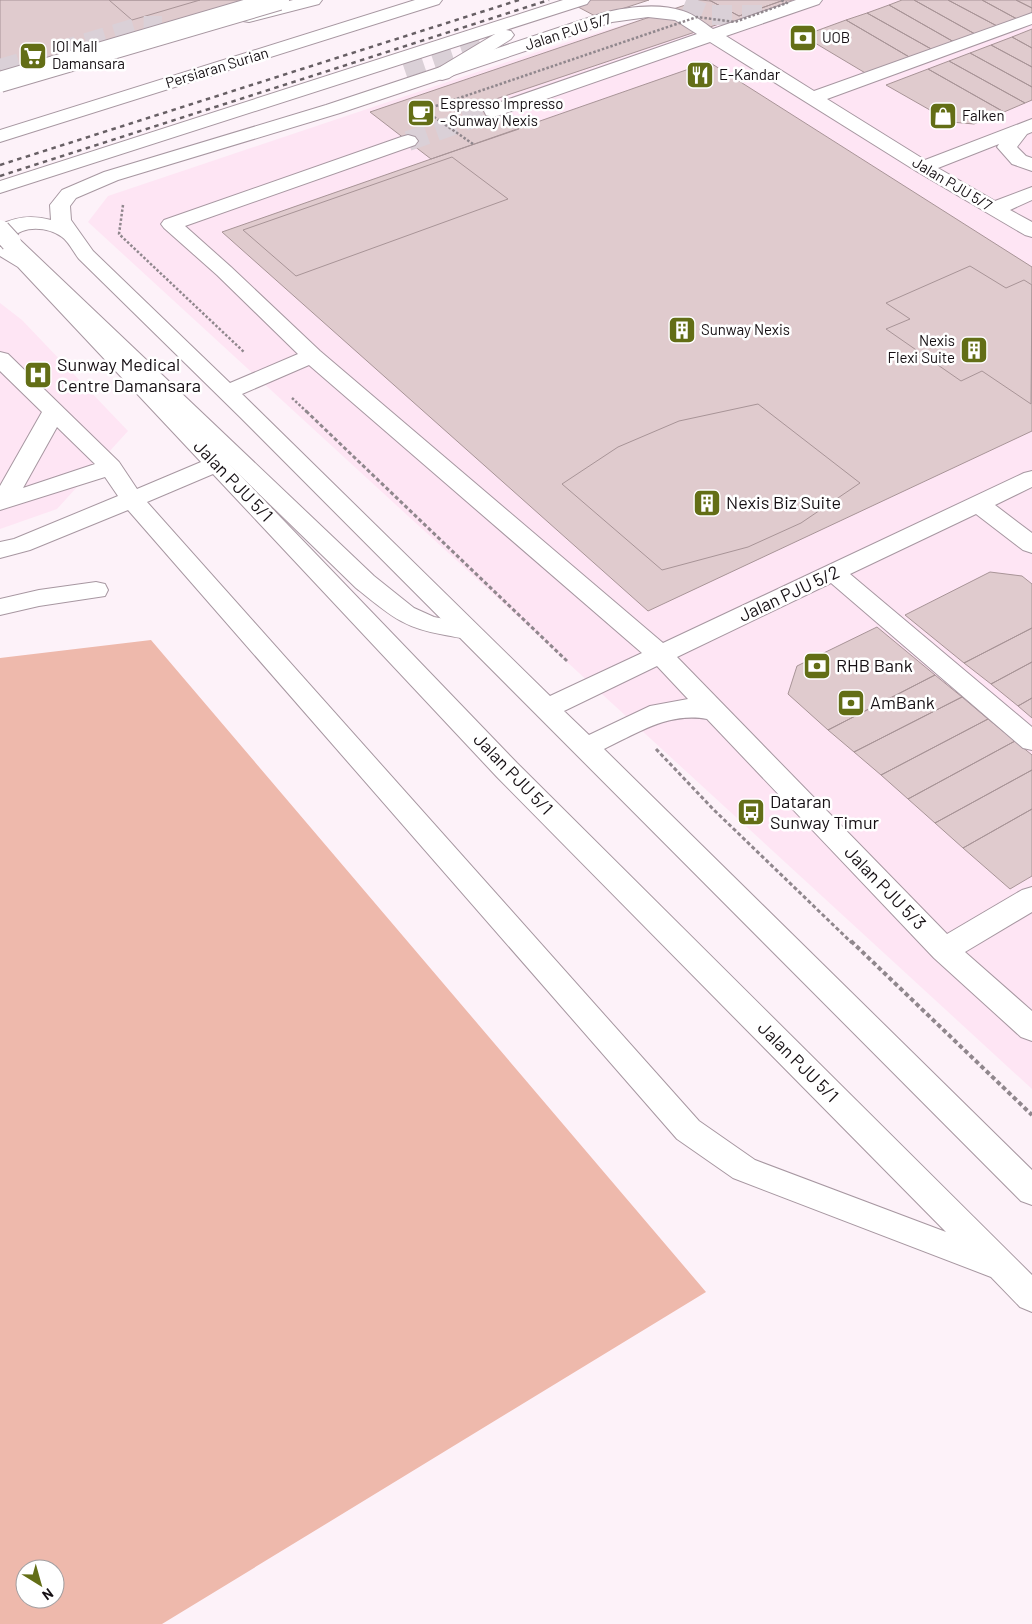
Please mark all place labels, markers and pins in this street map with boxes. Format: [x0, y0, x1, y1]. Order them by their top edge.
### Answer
bank icon: UOB [788, 23, 818, 53]
place label: UOB [822, 28, 850, 46]
place label: IOI Mall Damansara [52, 37, 125, 72]
supermarket icon: IOI Mall Damansara [18, 41, 48, 71]
restaurant icon: E-Kandar [685, 60, 715, 90]
place label: E-Kandar [719, 65, 781, 83]
place label: Espresso Impresso - Sunway Nexis [440, 94, 563, 129]
cafe icon: Espresso Impresso - Sunway Nexis [406, 98, 436, 128]
shop icon: Falken [928, 101, 958, 131]
place label: Falken [962, 106, 1004, 124]
building icon: Sunway Nexis [667, 315, 697, 345]
place label: Sunway Nexis [701, 320, 790, 338]
place label: Nexis Flexi Suite [887, 331, 955, 366]
building icon: Nexis Flexi Suite [959, 335, 989, 365]
place label: Sunway Medical Centre Damansara [57, 353, 201, 396]
hospital icon: Sunway Medical Centre Damansara [23, 360, 53, 390]
building icon: Nexis Biz Suite [692, 488, 722, 518]
place label: Nexis Biz Suite [726, 491, 841, 513]
bank icon: RHB Bank [802, 651, 832, 681]
place label: RHB Bank [836, 654, 913, 676]
bank icon: AmBank [836, 688, 866, 718]
place label: AmBank [870, 691, 935, 713]
place label: Dataran Sunway Timur [770, 790, 880, 833]
bus stop icon: Dataran Sunway Timur [736, 797, 766, 827]

